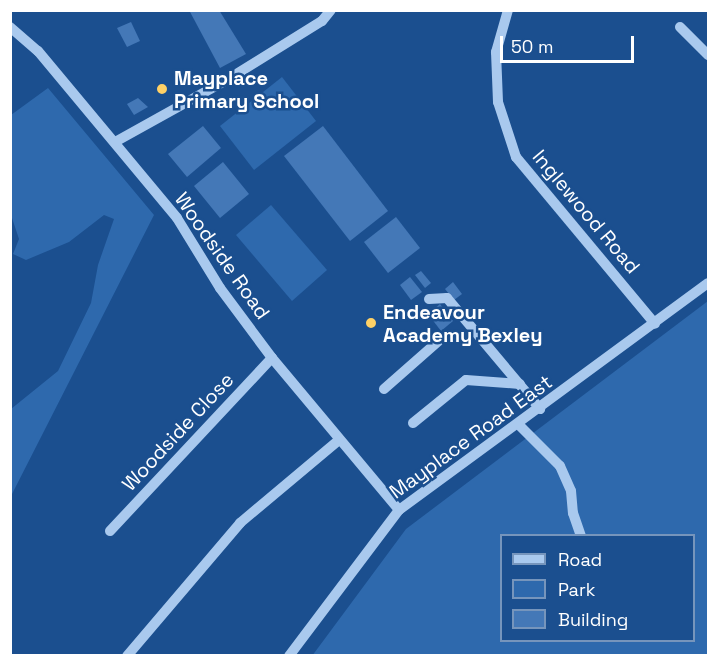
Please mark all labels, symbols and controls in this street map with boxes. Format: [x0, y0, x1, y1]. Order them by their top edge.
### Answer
scale bar [503, 24, 636, 62]
text: 50 m [511, 35, 553, 58]
place label: Mayplace Primary School [174, 66, 319, 113]
marker: Mayplace Primary School [155, 82, 169, 96]
street label: Inglewood Road [527, 145, 645, 279]
street label: Woodside Road [169, 188, 275, 324]
place label: Endeavour Academy Bexley [383, 300, 543, 347]
marker: Endeavour Academy Bexley [364, 316, 378, 330]
street label: Woodside Close [117, 368, 239, 496]
street label: Mayplace Road East [385, 370, 557, 504]
legend [500, 534, 695, 642]
text: Road [558, 548, 602, 571]
text: Park [558, 578, 595, 601]
text: Building [558, 608, 628, 631]

